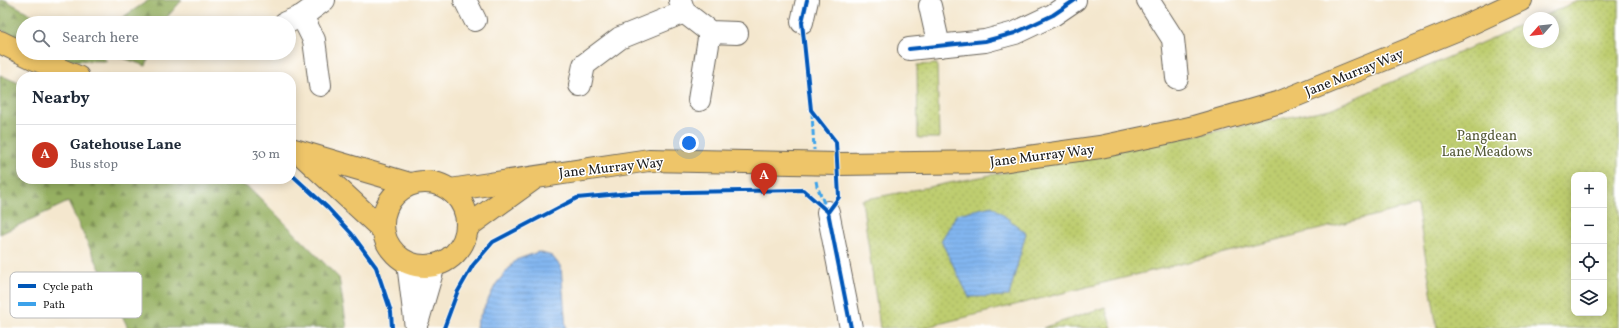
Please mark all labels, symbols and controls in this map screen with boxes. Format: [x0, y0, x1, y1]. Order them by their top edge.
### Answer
north arrow [1523, 12, 1559, 48]
search box [16, 16, 296, 60]
icon: search [30, 27, 52, 49]
text: Search here [62, 28, 139, 49]
street label: Jane Murray Way [1302, 45, 1407, 102]
text: Nearby [32, 87, 90, 110]
park label: Pangdean Lane Meadows [1442, 127, 1533, 162]
your location [679, 133, 699, 153]
text: Gatehouse Lane [70, 135, 181, 156]
street label: Jane Murray Way [989, 141, 1096, 172]
text: A [40, 146, 50, 164]
text: 30 m [252, 146, 280, 164]
street label: Jane Murray Way [558, 154, 665, 183]
text: Bus stop [70, 156, 118, 174]
pin: A [751, 163, 777, 196]
map controls [1571, 172, 1607, 316]
button: + [1571, 172, 1607, 208]
button: − [1571, 208, 1607, 244]
button: locate [1571, 244, 1607, 280]
legend [10, 272, 142, 318]
text: Cycle path [43, 280, 93, 295]
button: layers [1571, 280, 1607, 316]
text: Path [43, 298, 66, 313]

